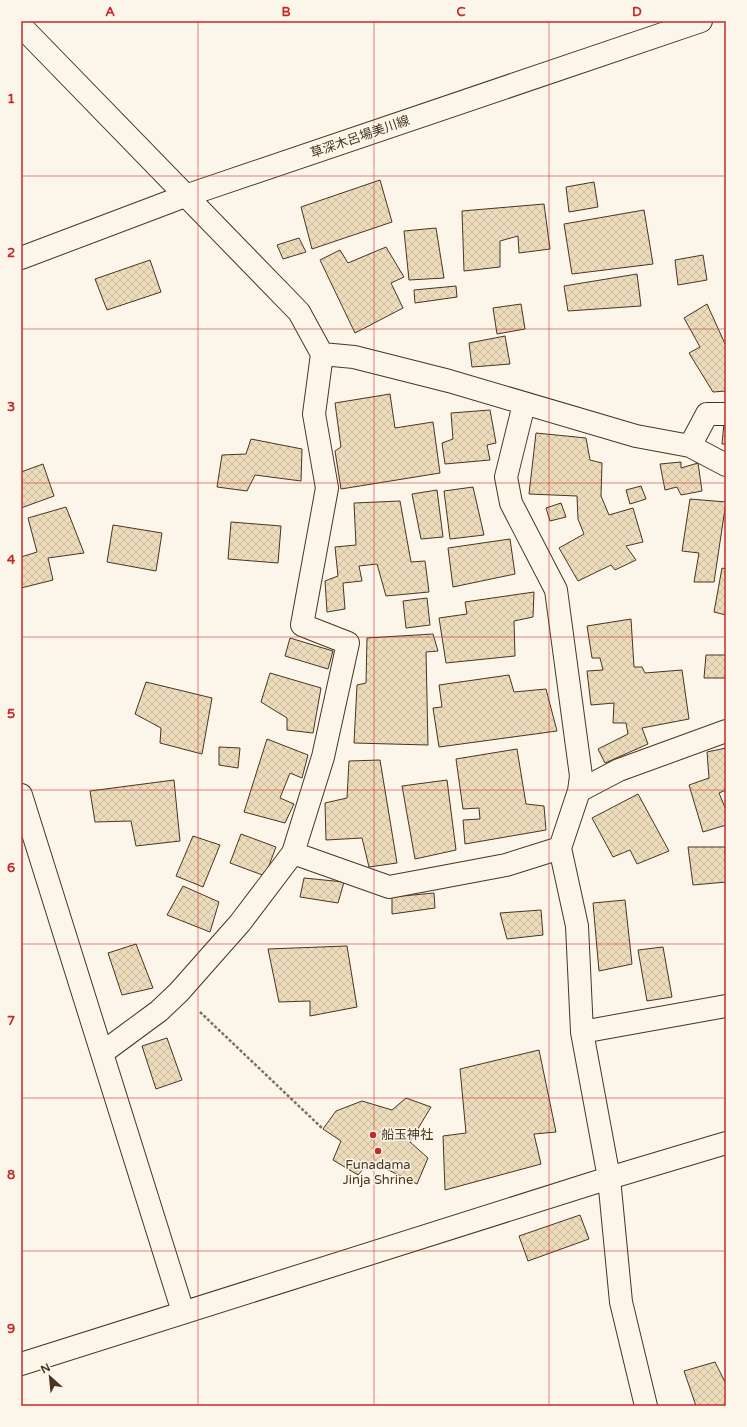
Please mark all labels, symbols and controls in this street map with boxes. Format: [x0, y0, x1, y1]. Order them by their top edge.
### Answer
text: A [105, 4, 115, 20]
text: B [281, 4, 291, 20]
text: C [456, 4, 466, 20]
text: D [632, 4, 642, 20]
text: 1 [7, 91, 15, 107]
street label: 草深木呂場美川線 [308, 113, 412, 161]
text: 2 [7, 245, 15, 261]
text: 3 [7, 399, 15, 415]
text: 4 [7, 552, 16, 568]
text: 5 [7, 706, 15, 722]
text: 6 [7, 860, 15, 876]
text: 7 [7, 1013, 15, 1029]
place label: 船玉神社 [381, 1127, 433, 1143]
marker: 船玉神社 [368, 1130, 378, 1140]
marker: Funadama Jinja Shrine [373, 1146, 383, 1156]
place label: Funadama Jinja Shrine [343, 1157, 413, 1188]
text: 8 [7, 1167, 15, 1183]
text: 9 [7, 1321, 15, 1337]
north arrow [30, 1357, 70, 1397]
text: N [39, 1361, 53, 1376]

